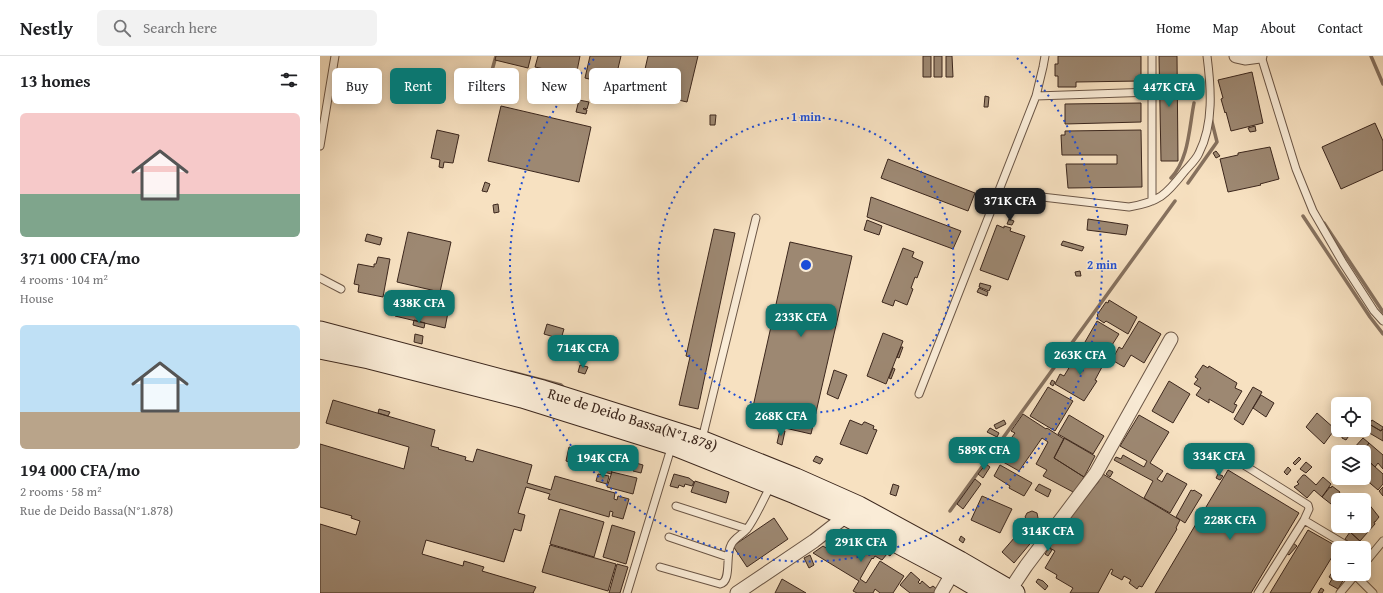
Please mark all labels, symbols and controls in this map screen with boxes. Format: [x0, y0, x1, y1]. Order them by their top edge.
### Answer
search box [97, 10, 377, 46]
text: Nestly [20, 14, 73, 42]
icon: search [111, 17, 133, 39]
text: Search here [143, 17, 217, 38]
text: Home [1156, 18, 1191, 38]
text: Map [1213, 18, 1238, 38]
text: About [1260, 18, 1296, 38]
text: Contact [1318, 18, 1363, 38]
text: 13 homes [20, 68, 91, 93]
chip: Buy [332, 68, 382, 104]
chip: Rent [390, 68, 446, 104]
chip: Filters [454, 68, 519, 104]
chip: New [527, 68, 581, 104]
chip: Apartment [589, 68, 681, 104]
icon: filters [278, 69, 300, 91]
pin: 447K CFA [1128, 74, 1210, 108]
text: 447K CFA [1143, 77, 1195, 96]
text: 1 min [791, 108, 821, 125]
icon: home [124, 139, 196, 211]
pin: 371K CFA [969, 188, 1051, 222]
text: 371K CFA [984, 191, 1036, 210]
text: 371 000 CFA/mo [20, 245, 140, 270]
text: 2 min [1087, 256, 1117, 273]
centre of rings [799, 258, 813, 272]
text: 4 rooms · 104 m² [20, 270, 108, 289]
text: House [20, 289, 54, 308]
pin: 438K CFA [378, 290, 460, 324]
text: 438K CFA [393, 293, 445, 312]
pin: 233K CFA [760, 304, 842, 338]
text: 233K CFA [775, 307, 827, 326]
pin: 714K CFA [542, 335, 624, 369]
text: 714K CFA [557, 338, 609, 357]
pin: 263K CFA [1039, 342, 1121, 376]
text: 263K CFA [1054, 345, 1106, 364]
icon: home [124, 351, 196, 423]
street label: Rue de Deido Bassa(N°1.878) [545, 382, 721, 456]
map controls [1331, 397, 1371, 581]
button: locate [1331, 397, 1371, 437]
pin: 268K CFA [740, 403, 822, 437]
text: 268K CFA [755, 406, 807, 425]
pin: 589K CFA [943, 437, 1025, 471]
text: 589K CFA [958, 440, 1010, 459]
pin: 334K CFA [1178, 443, 1260, 477]
pin: 194K CFA [562, 445, 644, 479]
button: layers [1331, 445, 1371, 485]
text: 334K CFA [1193, 446, 1245, 465]
text: 194K CFA [577, 448, 629, 467]
text: 194 000 CFA/mo [20, 457, 140, 482]
text: 2 rooms · 58 m² [20, 482, 102, 501]
button: + [1331, 493, 1371, 533]
text: Rue de Deido Bassa(N°1.878) [20, 501, 173, 520]
pin: 228K CFA [1189, 507, 1271, 541]
text: 228K CFA [1204, 510, 1256, 529]
pin: 314K CFA [1007, 518, 1089, 552]
text: 314K CFA [1022, 521, 1074, 540]
pin: 291K CFA [820, 529, 902, 563]
text: 291K CFA [835, 532, 887, 551]
button: − [1331, 541, 1371, 581]

